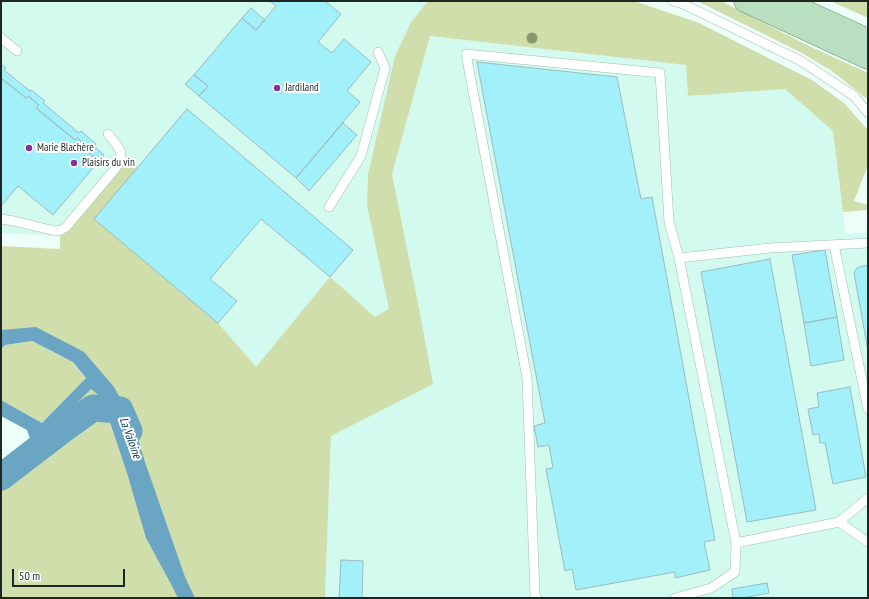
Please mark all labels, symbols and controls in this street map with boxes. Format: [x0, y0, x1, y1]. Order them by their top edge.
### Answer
place label: Jardiland [285, 81, 319, 95]
marker: Jardiland [272, 83, 282, 93]
place label: Marie Blachère [37, 141, 94, 155]
marker: Marie Blachère [24, 143, 34, 153]
place label: Plaisirs du vin [82, 156, 135, 170]
marker: Plaisirs du vin [69, 158, 79, 168]
water label: La Valoine [116, 415, 144, 461]
scale bar [14, 561, 127, 587]
text: 50 m [19, 568, 40, 583]

